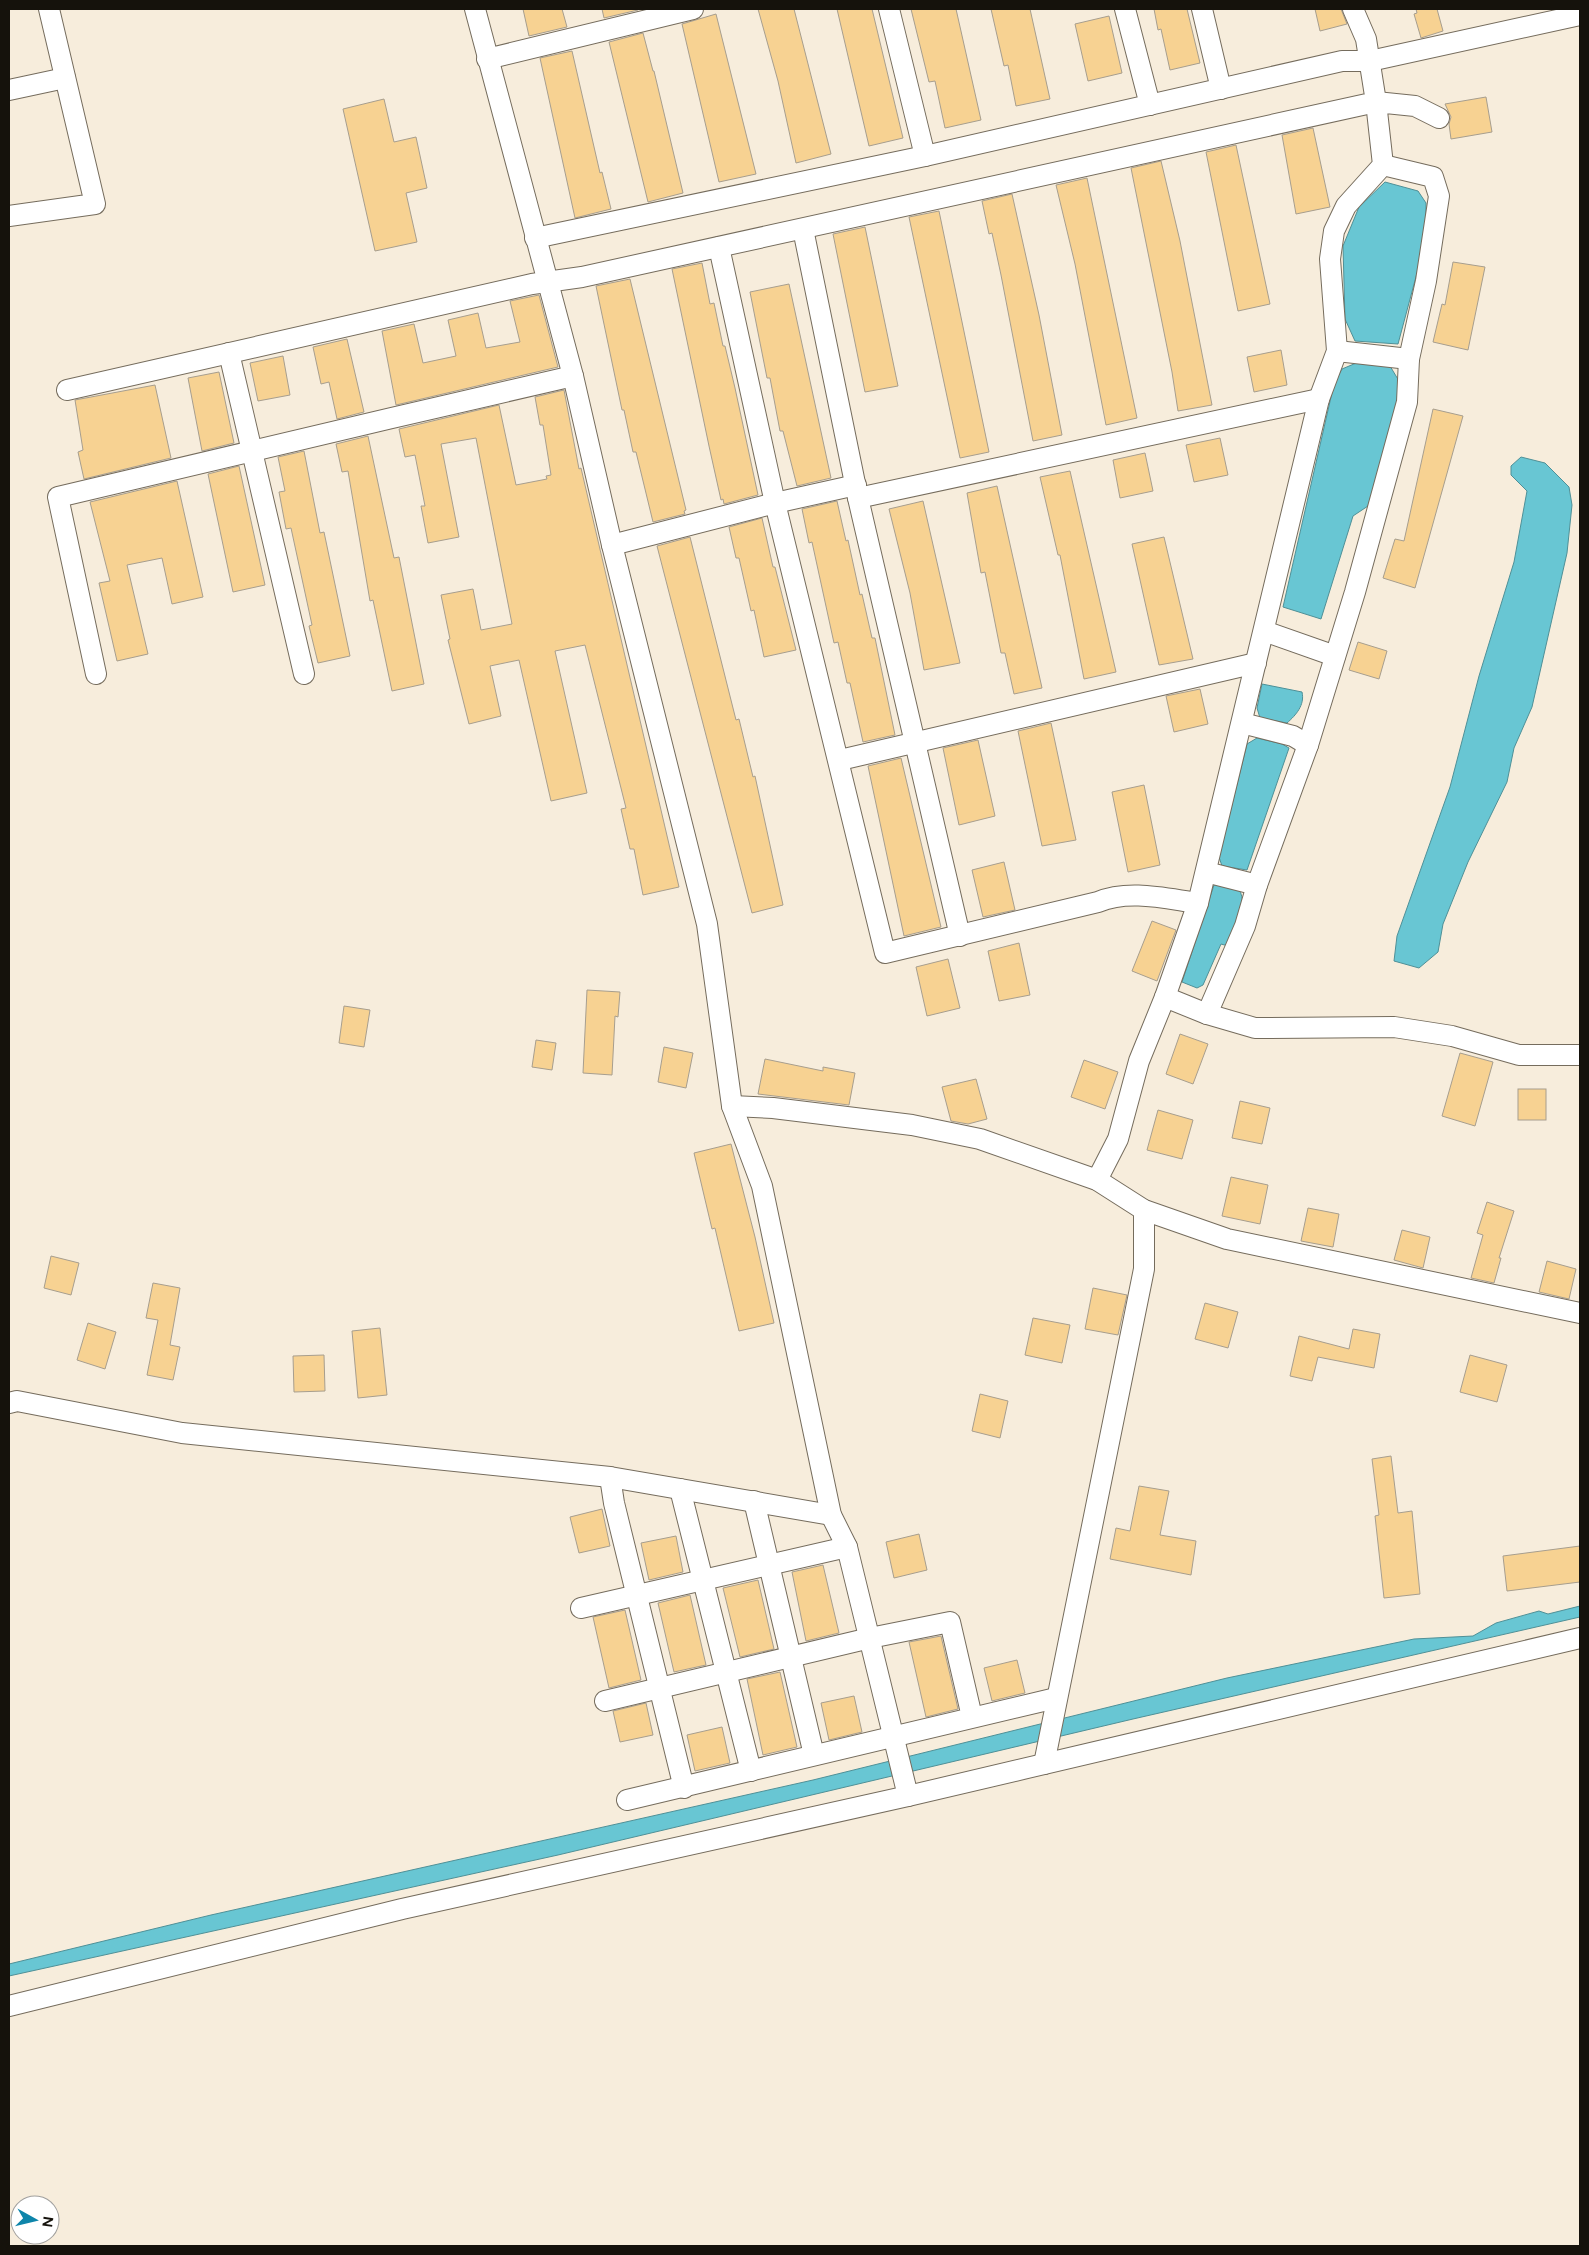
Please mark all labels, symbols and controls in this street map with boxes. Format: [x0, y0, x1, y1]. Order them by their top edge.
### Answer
north arrow [10, 2195, 60, 2245]
text: N [38, 2215, 57, 2228]

